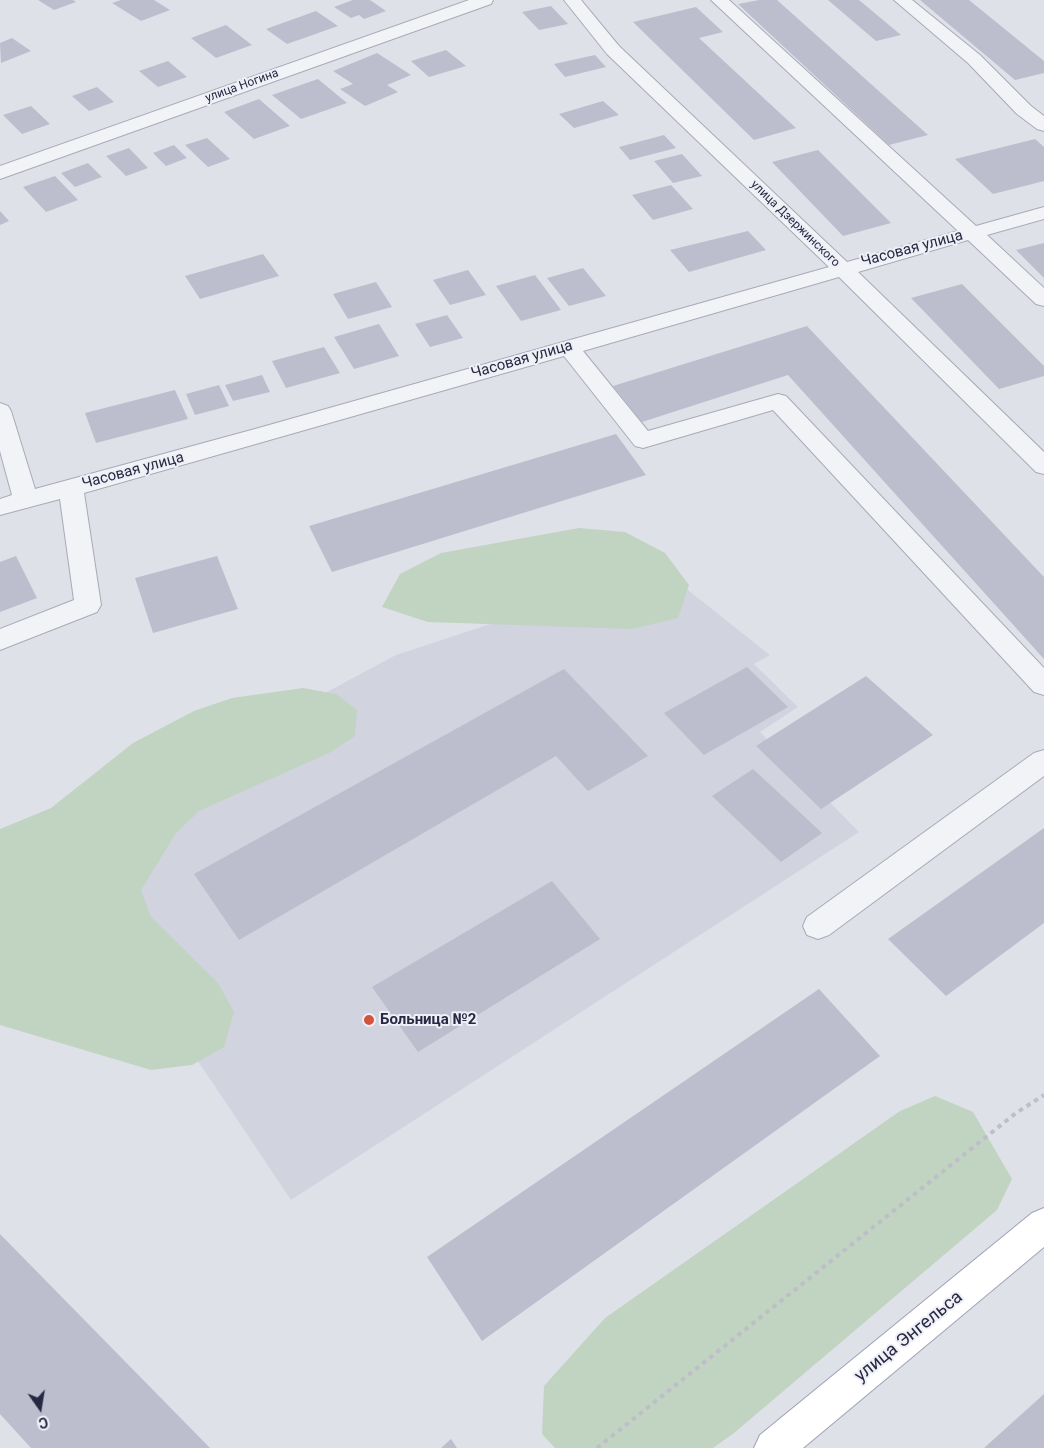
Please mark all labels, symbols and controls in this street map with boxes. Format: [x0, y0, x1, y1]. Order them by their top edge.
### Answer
street label: улица Ногина [203, 66, 281, 106]
street label: улица Дзержинского [747, 178, 843, 270]
street label: Часовая улица [859, 227, 965, 271]
street label: Часовая улица [469, 337, 575, 383]
street label: Часовая улица [80, 449, 186, 493]
place label: Больница №2 [380, 1011, 476, 1029]
marker: Больница №2 [362, 1013, 376, 1027]
street label: улица Энгельса [851, 1287, 967, 1387]
north arrow [15, 1383, 65, 1433]
text: С [37, 1414, 50, 1431]

